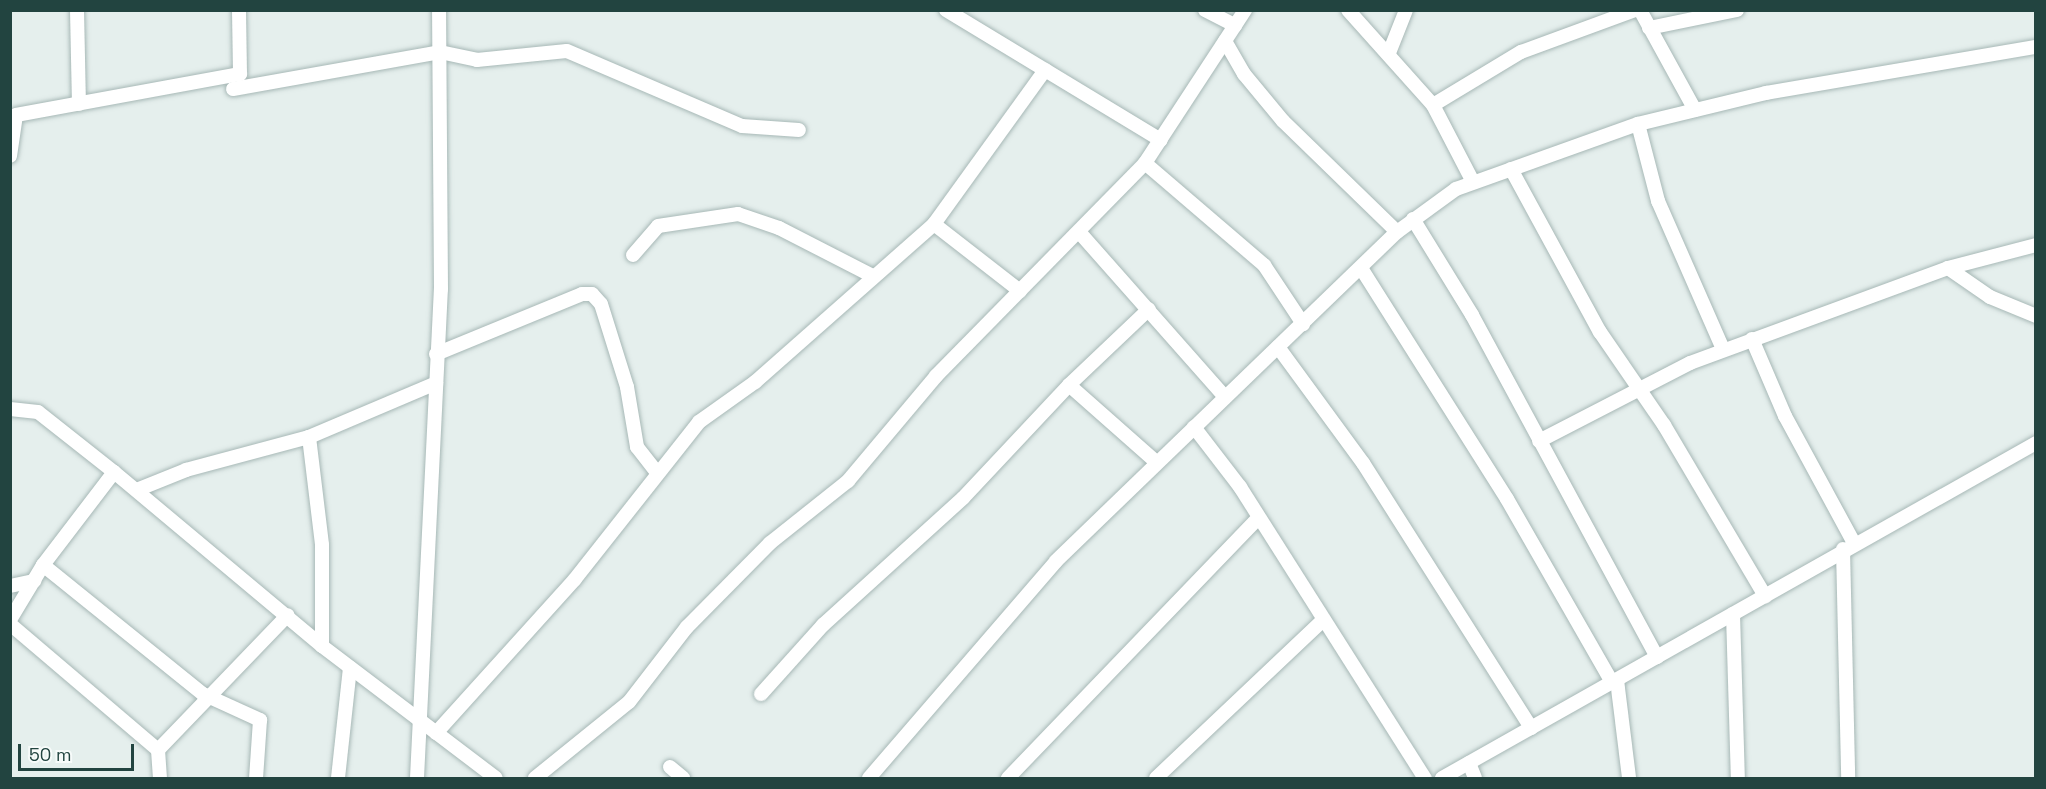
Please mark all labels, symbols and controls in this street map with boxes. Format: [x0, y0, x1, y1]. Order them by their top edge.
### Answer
scale bar [21, 732, 136, 770]
text: 50 m [29, 743, 71, 766]

